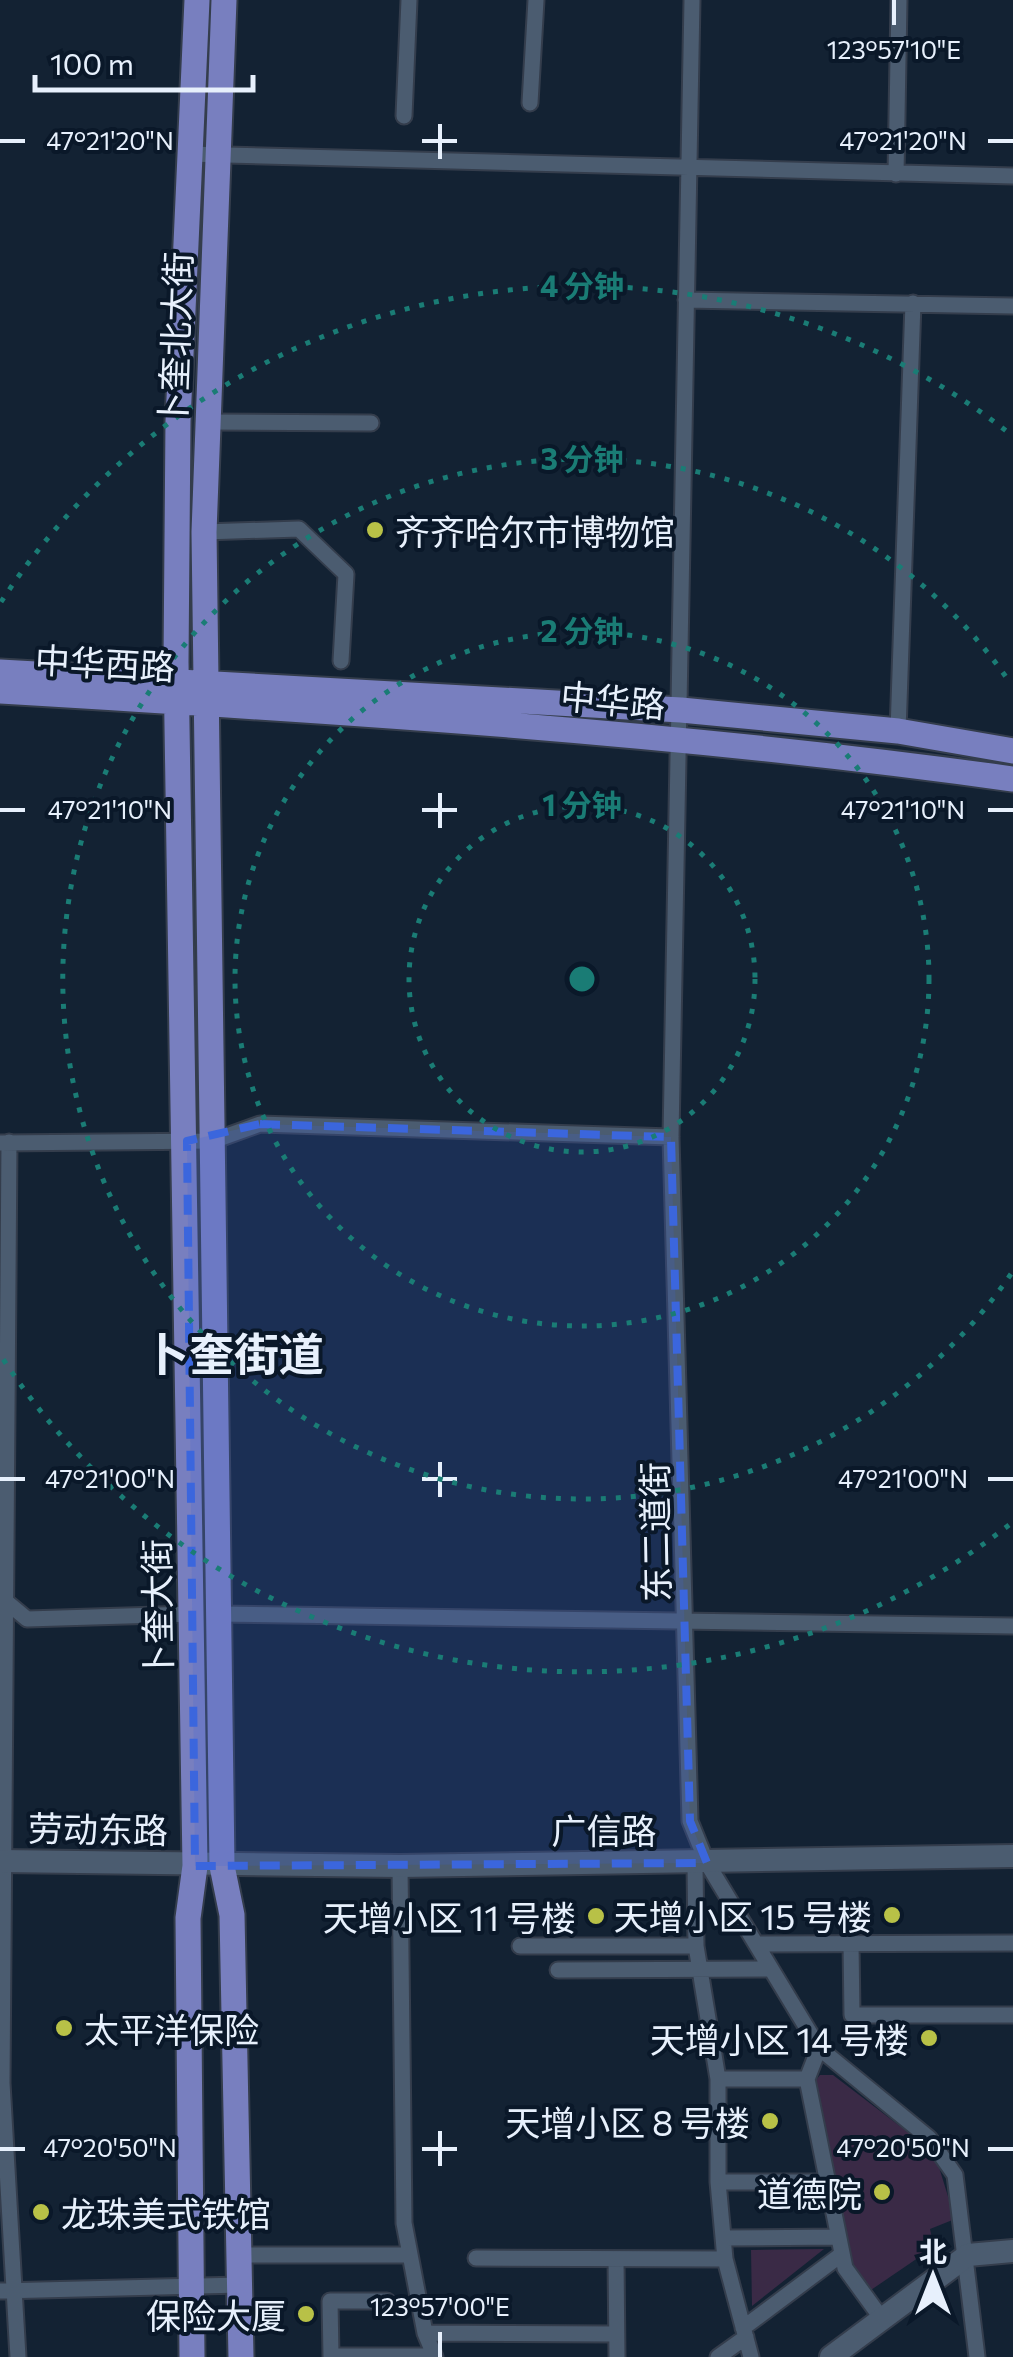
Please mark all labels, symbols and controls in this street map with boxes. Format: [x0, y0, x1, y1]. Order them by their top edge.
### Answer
scale bar [35, 30, 252, 92]
text: 123°57'10"E [827, 34, 961, 64]
text: 100 m [50, 44, 134, 81]
text: 47°21'20"N [46, 125, 174, 155]
text: 47°21'20"N [839, 125, 967, 155]
street label: 卜奎北大街 [149, 251, 199, 427]
text: 4 分钟 [540, 266, 624, 303]
text: 3 分钟 [540, 439, 624, 476]
place label: 齐齐哈尔市博物馆 [395, 509, 675, 552]
marker: 齐齐哈尔市博物馆 [364, 519, 386, 541]
text: 2 分钟 [541, 611, 623, 648]
street label: 中华西路 [34, 637, 176, 687]
street label: 中华路 [559, 673, 667, 725]
text: 1 分钟 [542, 785, 622, 822]
text: 47°21'10"N [48, 794, 172, 824]
text: 47°21'10"N [841, 794, 965, 824]
centre of rings [564, 961, 600, 997]
district label: 卜奎街道 [144, 1325, 324, 1380]
street label: 东二道街 [631, 1462, 677, 1602]
text: 47°21'00"N [45, 1463, 175, 1493]
text: 47°21'00"N [838, 1463, 968, 1493]
street label: 卜奎大街 [133, 1539, 179, 1679]
street label: 劳动东路 [28, 1805, 168, 1851]
street label: 广信路 [551, 1808, 657, 1851]
place label: 天增小区 15 号楼 [614, 1894, 872, 1937]
place label: 天增小区 11 号楼 [323, 1895, 576, 1938]
marker: 天增小区 15 号楼 [881, 1904, 903, 1926]
marker: 天增小区 11 号楼 [585, 1905, 607, 1927]
place label: 太平洋保险 [84, 2007, 259, 2050]
marker: 太平洋保险 [53, 2017, 75, 2039]
place label: 天增小区 14 号楼 [650, 2017, 909, 2060]
marker: 天增小区 14 号楼 [918, 2027, 940, 2049]
place label: 天增小区 8 号楼 [505, 2100, 750, 2143]
marker: 天增小区 8 号楼 [759, 2110, 781, 2132]
text: 47°20'50"N [43, 2132, 177, 2162]
text: 47°20'50"N [836, 2132, 970, 2162]
place label: 道德院 [757, 2171, 862, 2214]
marker: 道德院 [871, 2181, 893, 2203]
place label: 龙珠美式铁馆 [61, 2191, 271, 2234]
marker: 龙珠美式铁馆 [30, 2201, 52, 2223]
north arrow [883, 2227, 983, 2327]
text: 北 [919, 2234, 947, 2268]
text: 123°57'00"E [370, 2291, 510, 2321]
place label: 保险大厦 [146, 2293, 286, 2336]
marker: 保险大厦 [295, 2303, 317, 2325]

